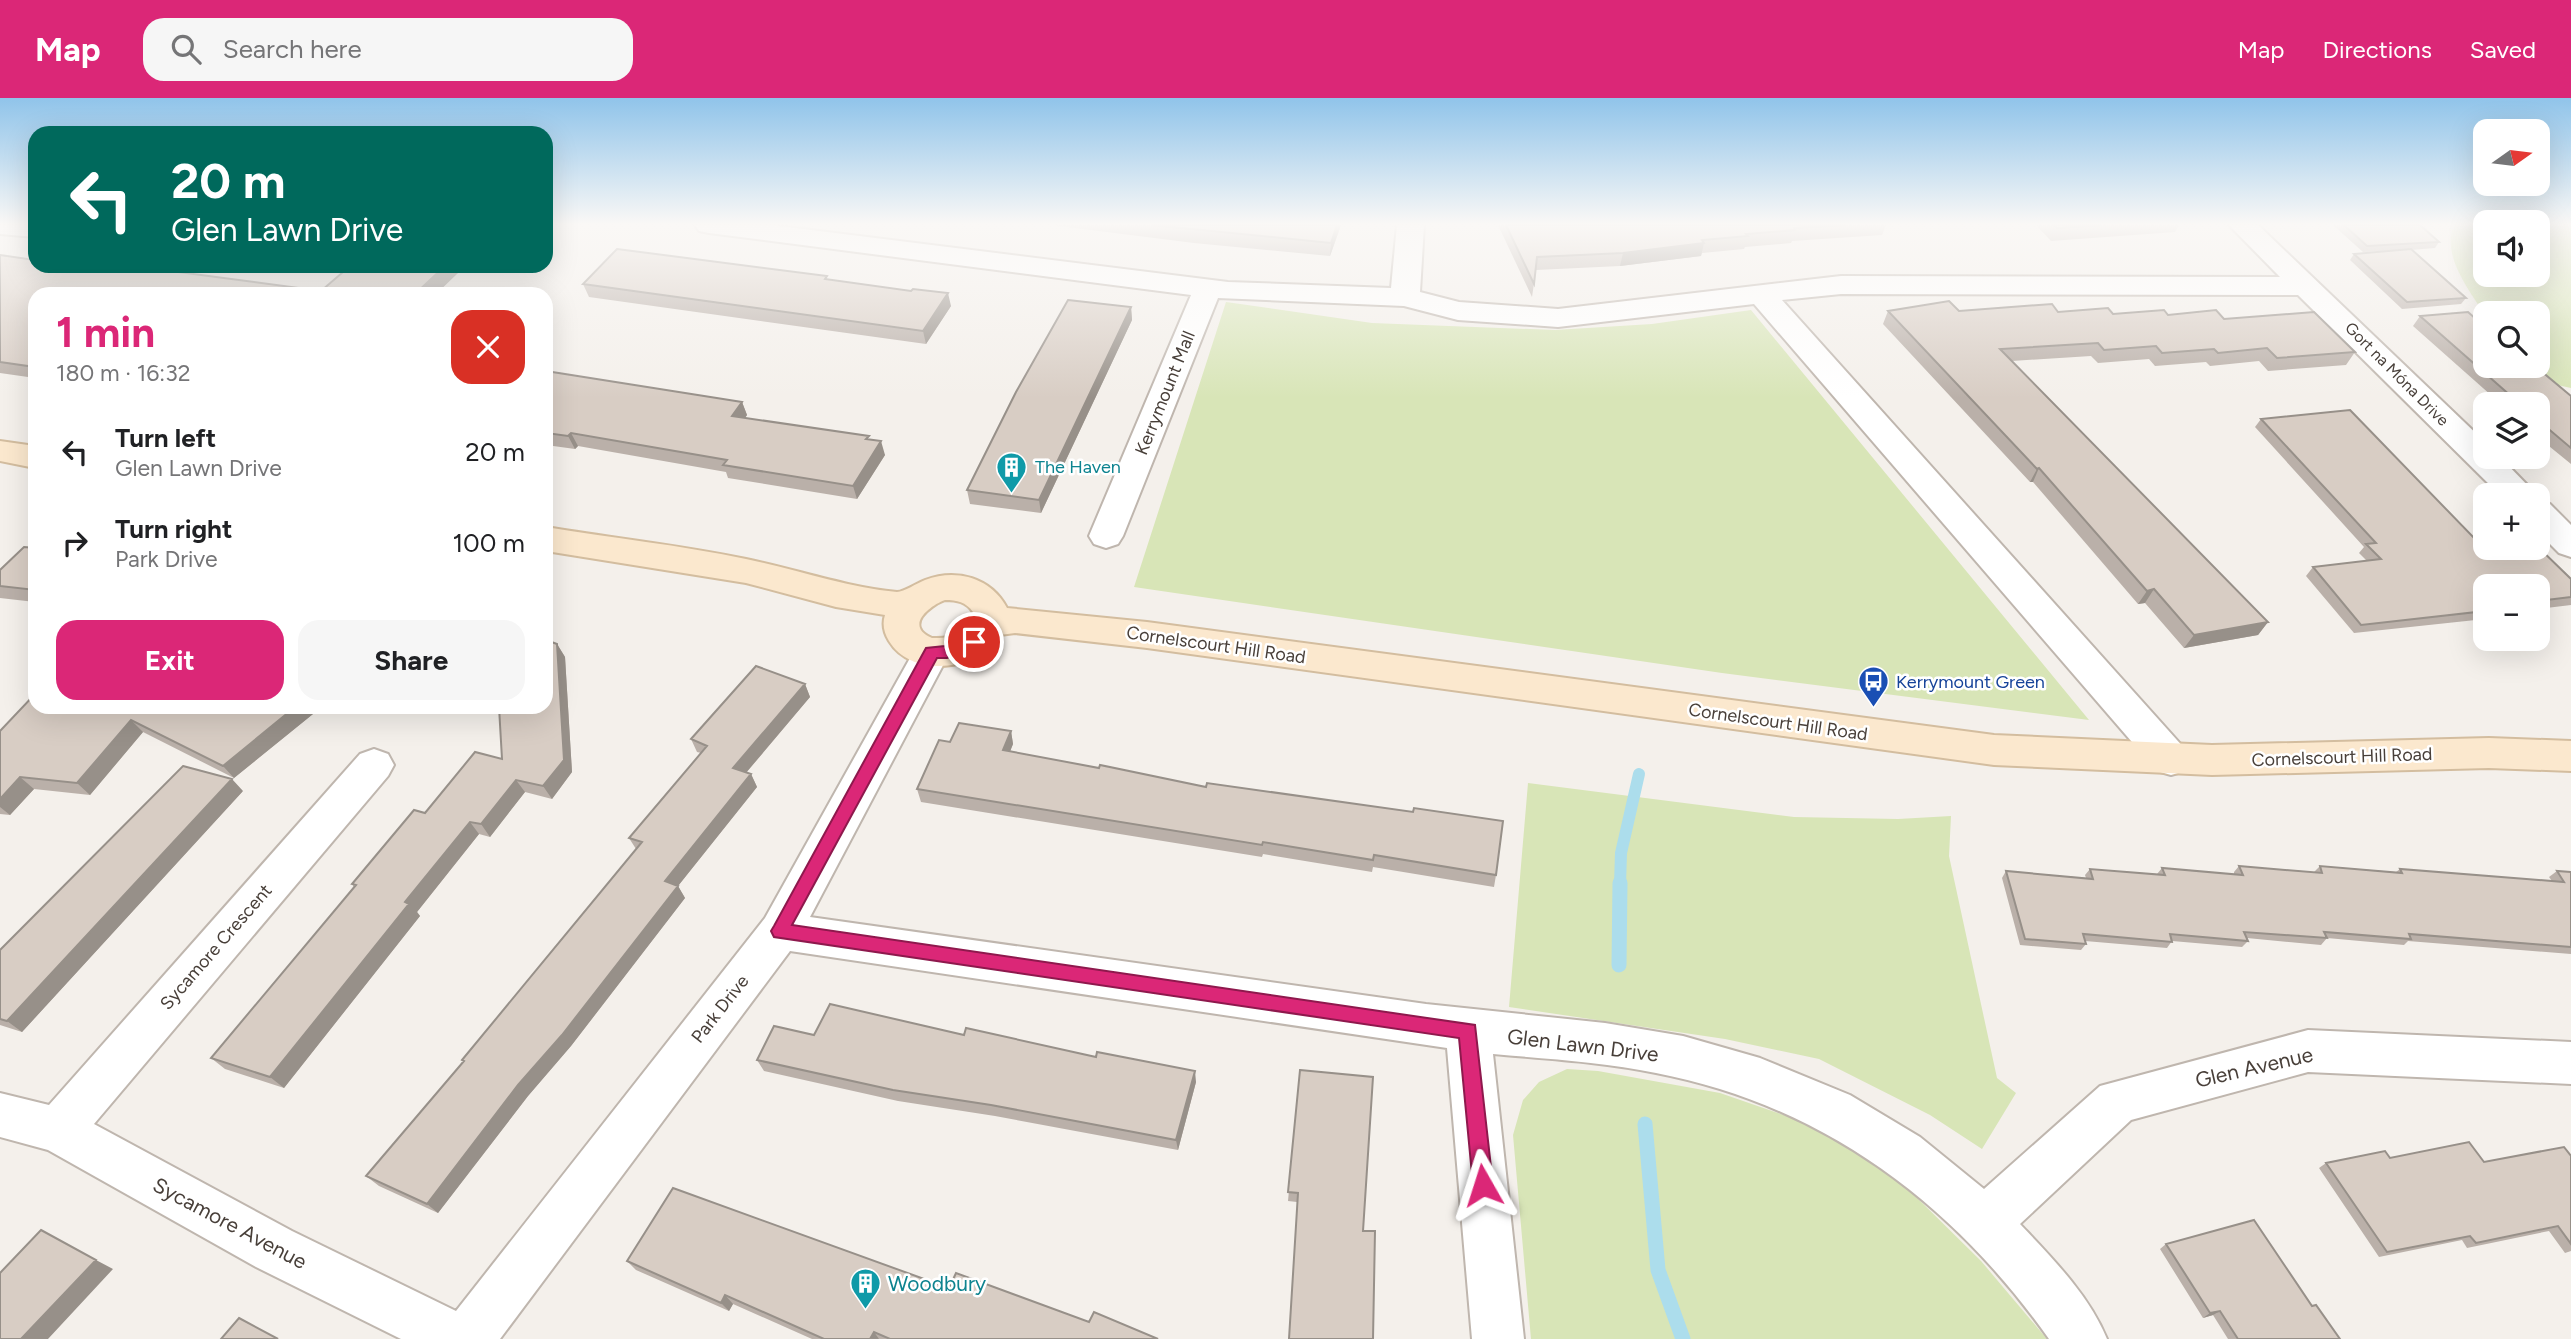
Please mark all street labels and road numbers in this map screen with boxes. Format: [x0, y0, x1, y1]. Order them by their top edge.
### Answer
street label: Gort na Móna Drive [2341, 318, 2453, 430]
street label: Kerrymount Mall [1130, 328, 1200, 458]
street label: Cornelscourt Hill Road [1125, 622, 1307, 668]
street label: Cornelscourt Hill Road [1687, 699, 1869, 745]
street label: Cornelscourt Hill Road [2251, 743, 2433, 771]
street label: Sycamore Crescent [156, 880, 277, 1014]
street label: Park Drive [687, 970, 753, 1047]
street label: Glen Lawn Drive [1506, 1023, 1660, 1067]
street label: Glen Avenue [2193, 1041, 2315, 1093]
street label: Sycamore Avenue [149, 1172, 311, 1274]

